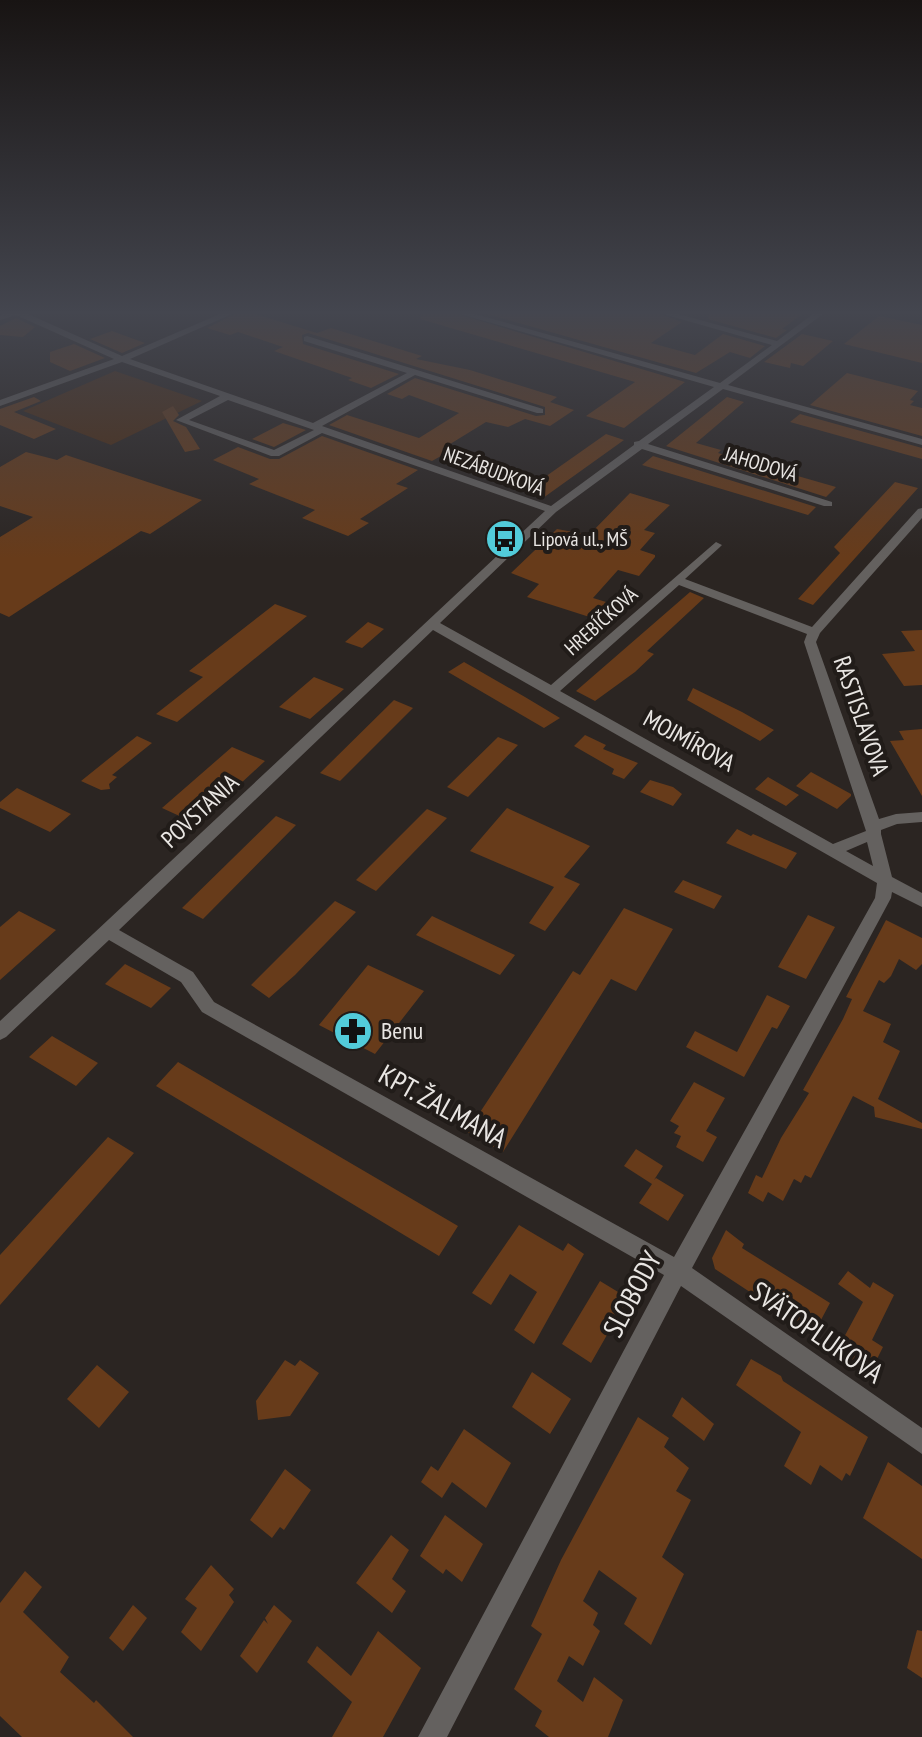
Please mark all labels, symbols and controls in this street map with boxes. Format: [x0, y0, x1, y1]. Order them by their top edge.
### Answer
street label: JAHODOVÁ [720, 440, 801, 488]
street label: NEZÁBUDKOVÁ [440, 441, 549, 501]
bus stop icon: Lipová ul., MŠ [484, 518, 526, 560]
place label: Lipová ul., MŠ [533, 526, 628, 552]
street label: HREBÍČKOVÁ [559, 581, 644, 661]
street label: RASTISLAVOVA [827, 652, 897, 780]
street label: MOJMÍROVA [638, 703, 741, 779]
street label: POVSTANIA [154, 766, 245, 854]
pharmacy icon: Benu [332, 1010, 374, 1052]
place label: Benu [381, 1015, 423, 1046]
street label: KPT. ŽALMANA [373, 1055, 515, 1156]
street label: SLOBODY [594, 1244, 670, 1343]
street label: SVÄTOPLUKOVA [743, 1272, 892, 1391]

